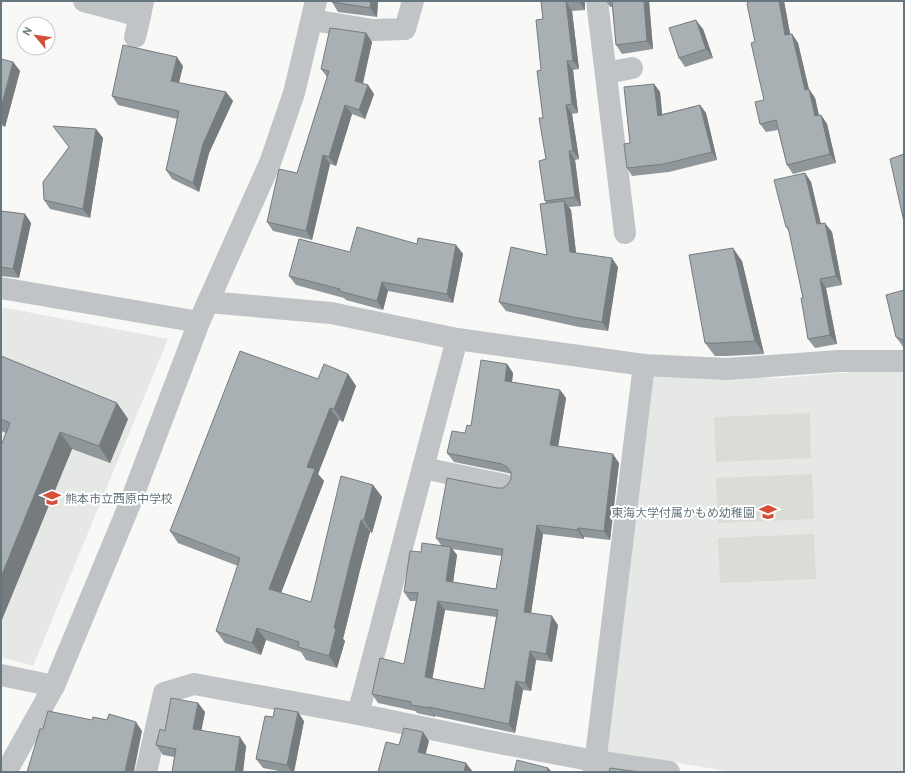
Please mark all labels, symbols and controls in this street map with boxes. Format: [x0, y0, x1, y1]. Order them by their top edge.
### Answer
north arrow [16, 16, 56, 56]
text: N [19, 24, 35, 38]
school or university icon: 熊本市立西原中学校 [42, 488, 62, 508]
place label: 熊本市立西原中学校 [65, 491, 173, 506]
school or university icon: 東海大学付属かもめ幼稚園 [758, 502, 778, 522]
place label: 東海大学付属かもめ幼稚園 [611, 505, 755, 520]

